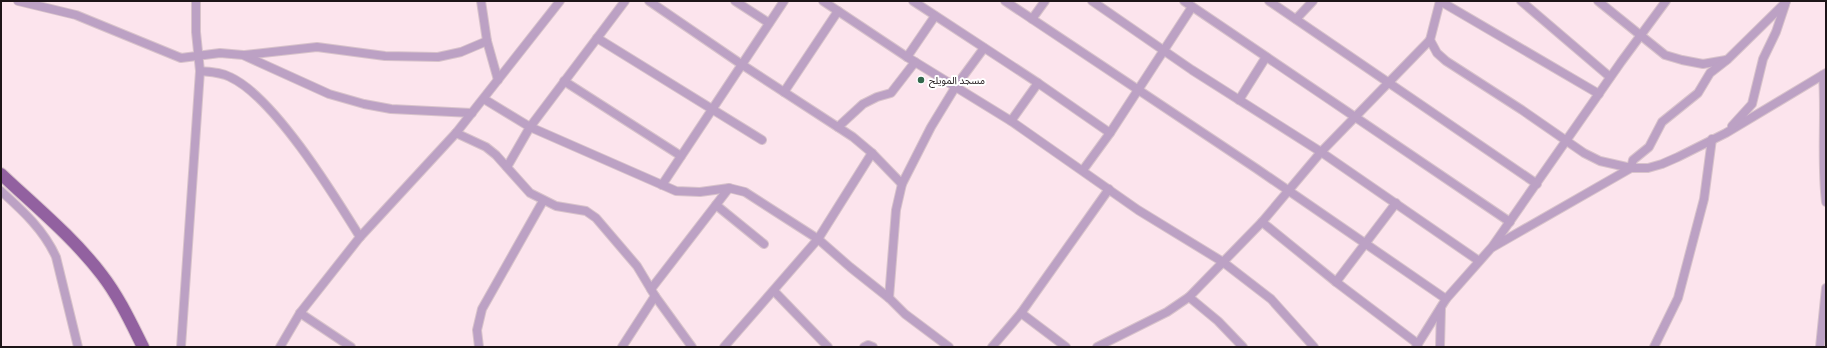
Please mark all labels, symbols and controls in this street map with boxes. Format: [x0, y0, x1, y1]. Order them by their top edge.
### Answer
place label: مسجد المويلح [929, 74, 985, 88]
marker: مسجد المويلح [916, 75, 926, 85]

